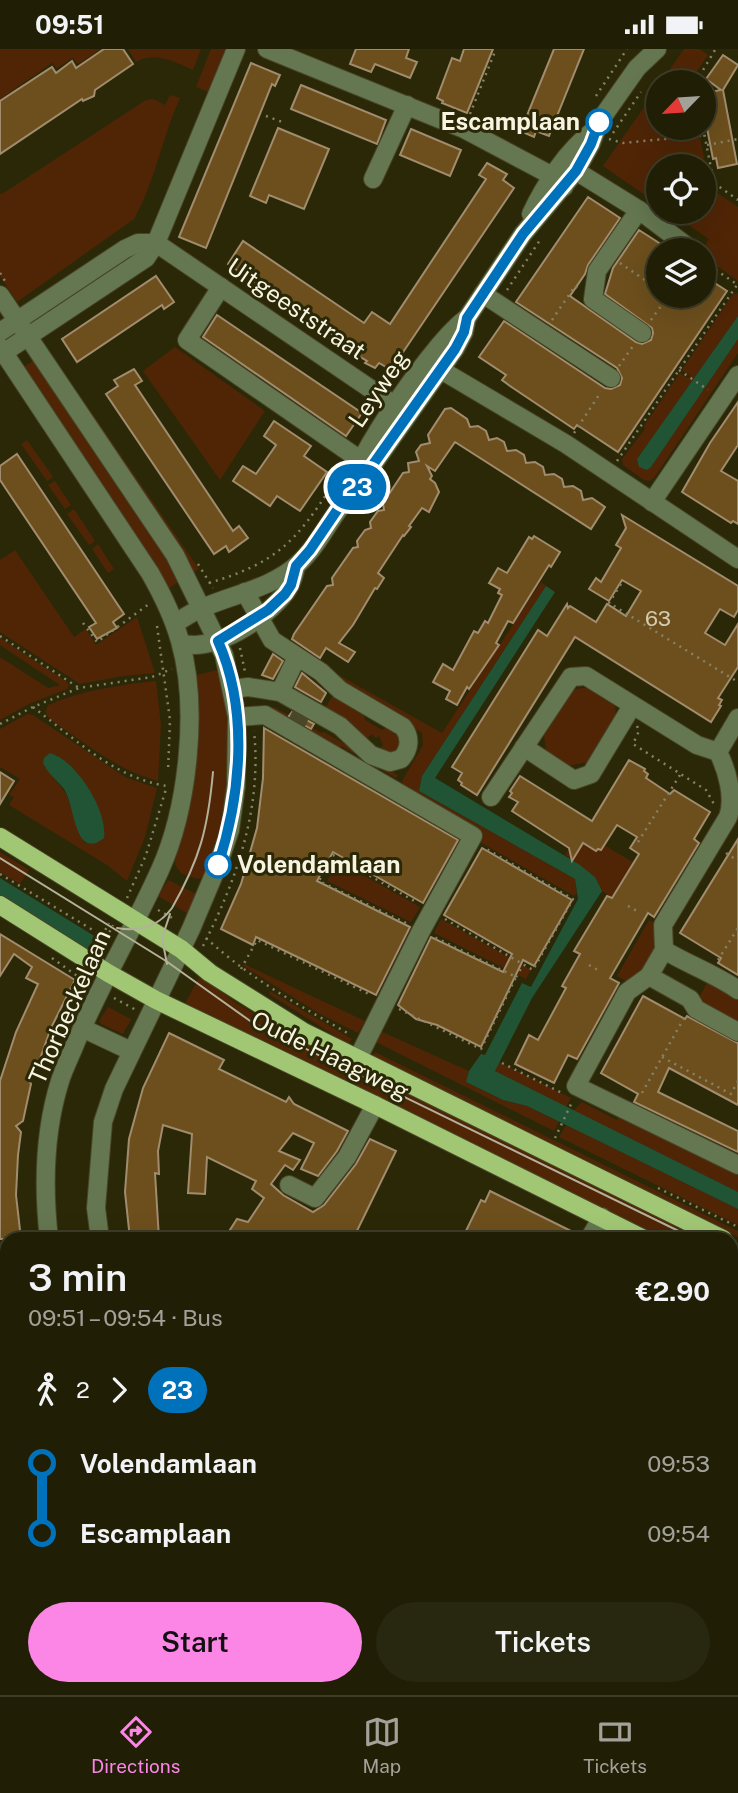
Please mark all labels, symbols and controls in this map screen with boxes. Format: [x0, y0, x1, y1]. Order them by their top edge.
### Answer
text: 09:51 [35, 9, 105, 40]
north arrow [646, 70, 716, 140]
map controls [646, 70, 716, 308]
place label: Escamplaan [440, 107, 580, 135]
marker: Escamplaan [586, 109, 612, 135]
button: locate [646, 154, 716, 224]
button: layers [646, 238, 716, 308]
street label: Uitgeeststraat [222, 252, 371, 365]
street label: Leyweg [342, 345, 414, 432]
line badge: 23 [326, 464, 388, 510]
text: 23 [341, 473, 373, 501]
house number: 63 [645, 606, 671, 631]
place label: Volendamlaan [237, 850, 400, 878]
marker: Volendamlaan [205, 852, 231, 878]
street label: Thorbeckelaan [23, 925, 116, 1088]
street label: Oude Haagweg [247, 1005, 414, 1105]
text: 3 min [28, 1255, 127, 1300]
text: €2.90 [636, 1276, 710, 1307]
text: 09:51 – 09:54 · Bus [28, 1304, 223, 1331]
icon: walk [28, 1371, 66, 1409]
icon: forward [100, 1371, 138, 1409]
text: 2 [76, 1376, 90, 1403]
text: 23 [162, 1376, 193, 1404]
text: Volendamlaan [80, 1448, 257, 1479]
text: 09:53 [647, 1450, 710, 1477]
text: Escamplaan [80, 1518, 231, 1549]
text: 09:54 [647, 1520, 710, 1547]
button: Start [28, 1602, 362, 1682]
button: Tickets [376, 1602, 710, 1682]
tab: Directions [91, 1713, 180, 1777]
tab: Map [362, 1713, 401, 1777]
tab: Tickets [583, 1713, 647, 1777]

